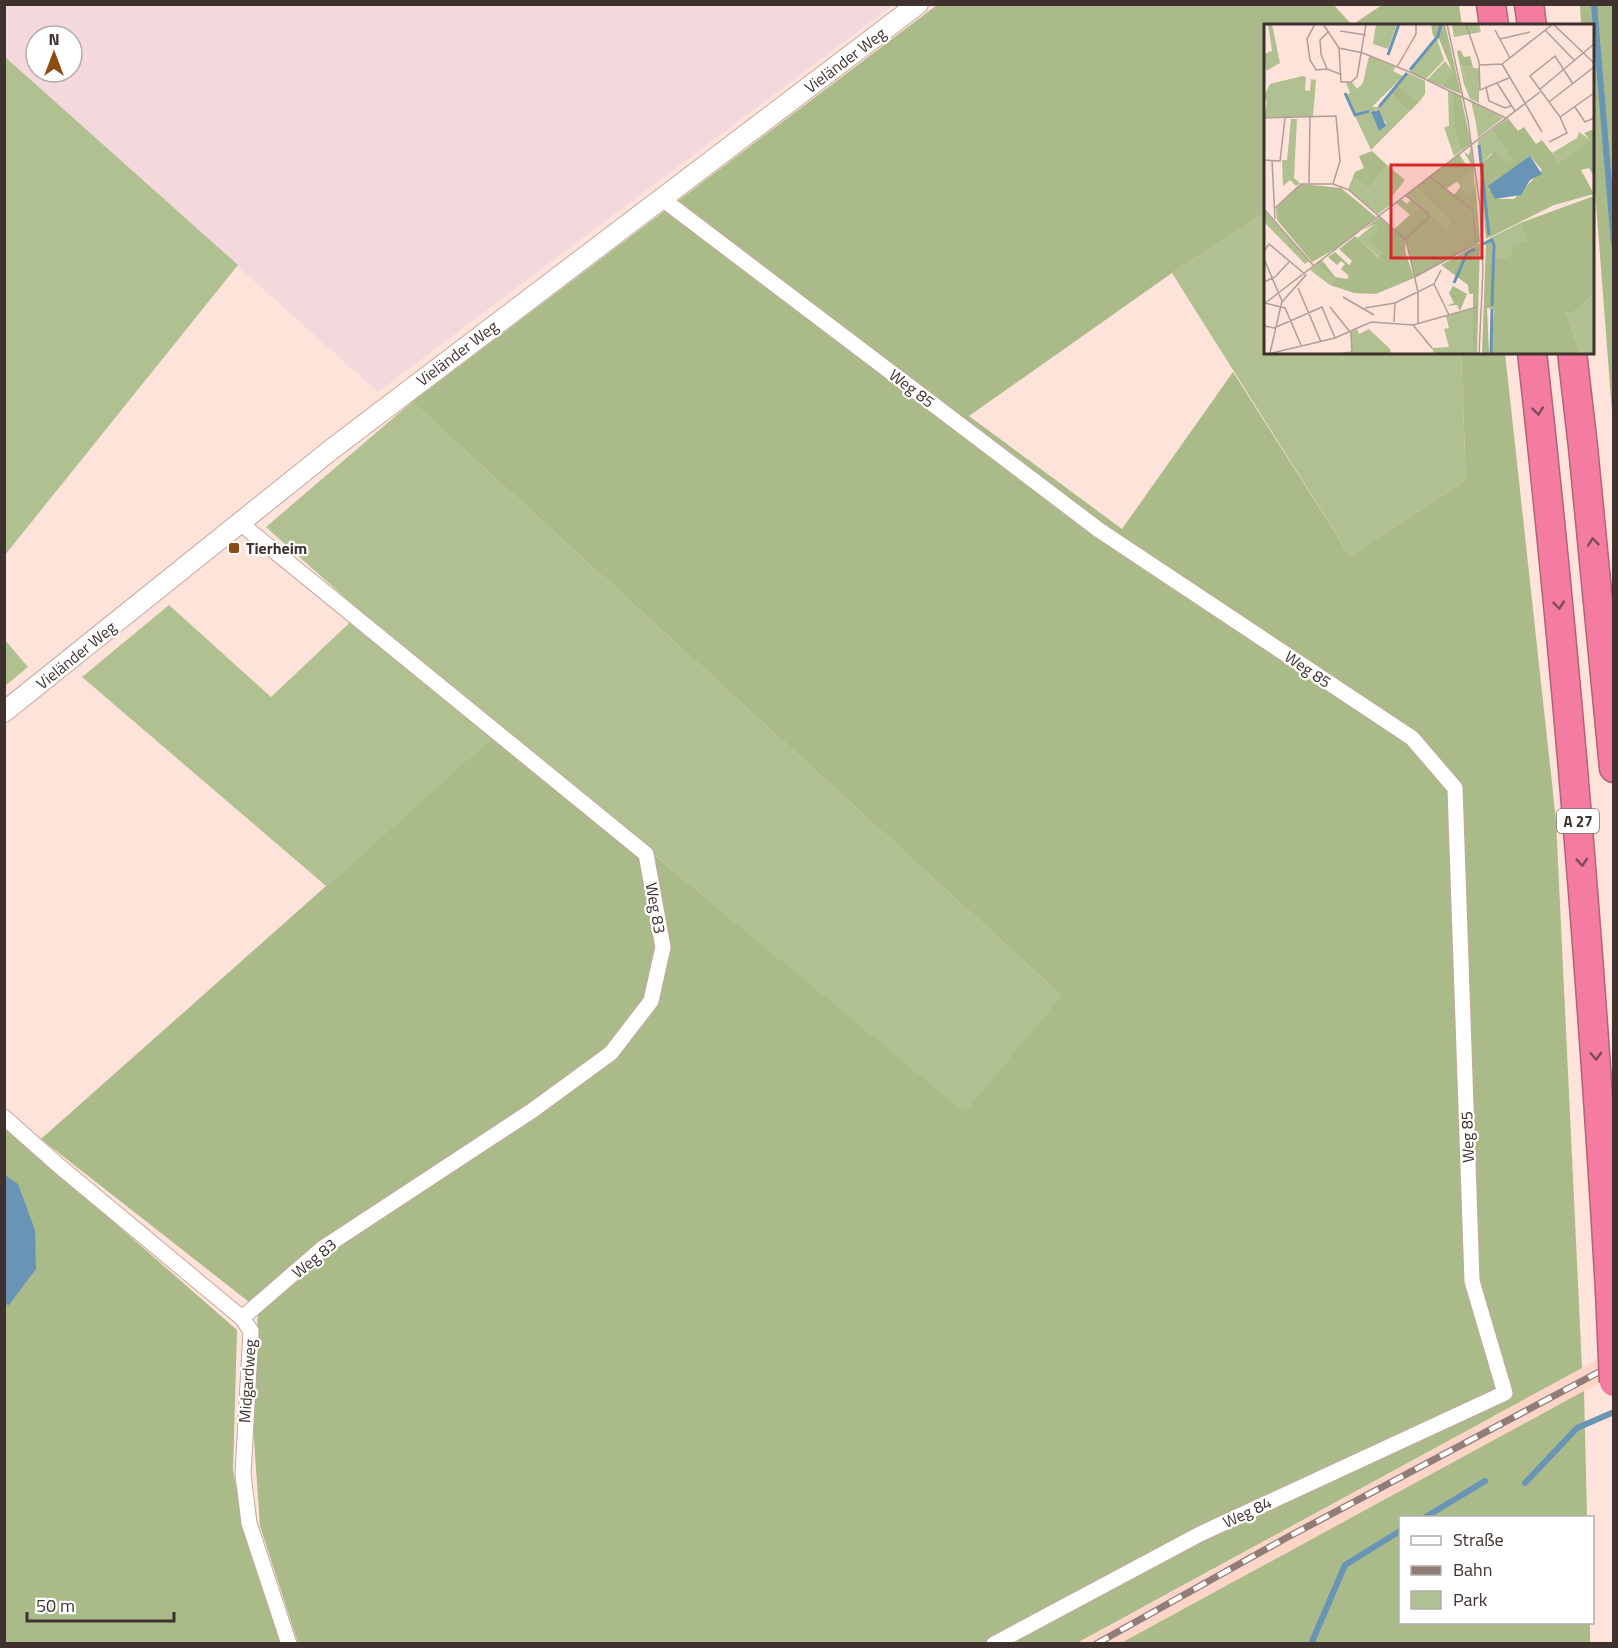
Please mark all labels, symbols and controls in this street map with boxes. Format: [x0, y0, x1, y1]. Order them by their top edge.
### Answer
street label: Vieländer Weg [799, 21, 891, 99]
north arrow [24, 24, 84, 84]
inset map [1264, 24, 1594, 354]
text: N [48, 27, 60, 51]
street label: Vieländer Weg [411, 314, 503, 392]
street label: Weg 85 [884, 363, 940, 413]
one-way arrow [1532, 406, 1544, 415]
place label: Tierheim [246, 536, 307, 560]
one-way arrow [1587, 538, 1600, 547]
marker: Tierheim [227, 541, 241, 555]
one-way arrow [1552, 600, 1565, 609]
street label: Vieländer Weg [31, 615, 121, 695]
street label: Weg 85 [1280, 645, 1336, 693]
road number: A 27 [1557, 809, 1599, 833]
one-way arrow [1575, 857, 1588, 866]
street label: Weg 83 [640, 881, 672, 935]
one-way arrow [1590, 1051, 1603, 1060]
street label: Weg 85 [1454, 1111, 1480, 1163]
street label: Weg 83 [286, 1232, 342, 1284]
street label: Midgardweg [232, 1338, 262, 1424]
street label: Weg 84 [1219, 1490, 1275, 1534]
legend [1399, 1516, 1594, 1624]
text: Straße [1453, 1526, 1504, 1553]
text: Bahn [1453, 1556, 1492, 1583]
scale bar [27, 1585, 174, 1623]
text: Park [1453, 1586, 1488, 1613]
text: 50 m [36, 1592, 75, 1619]

